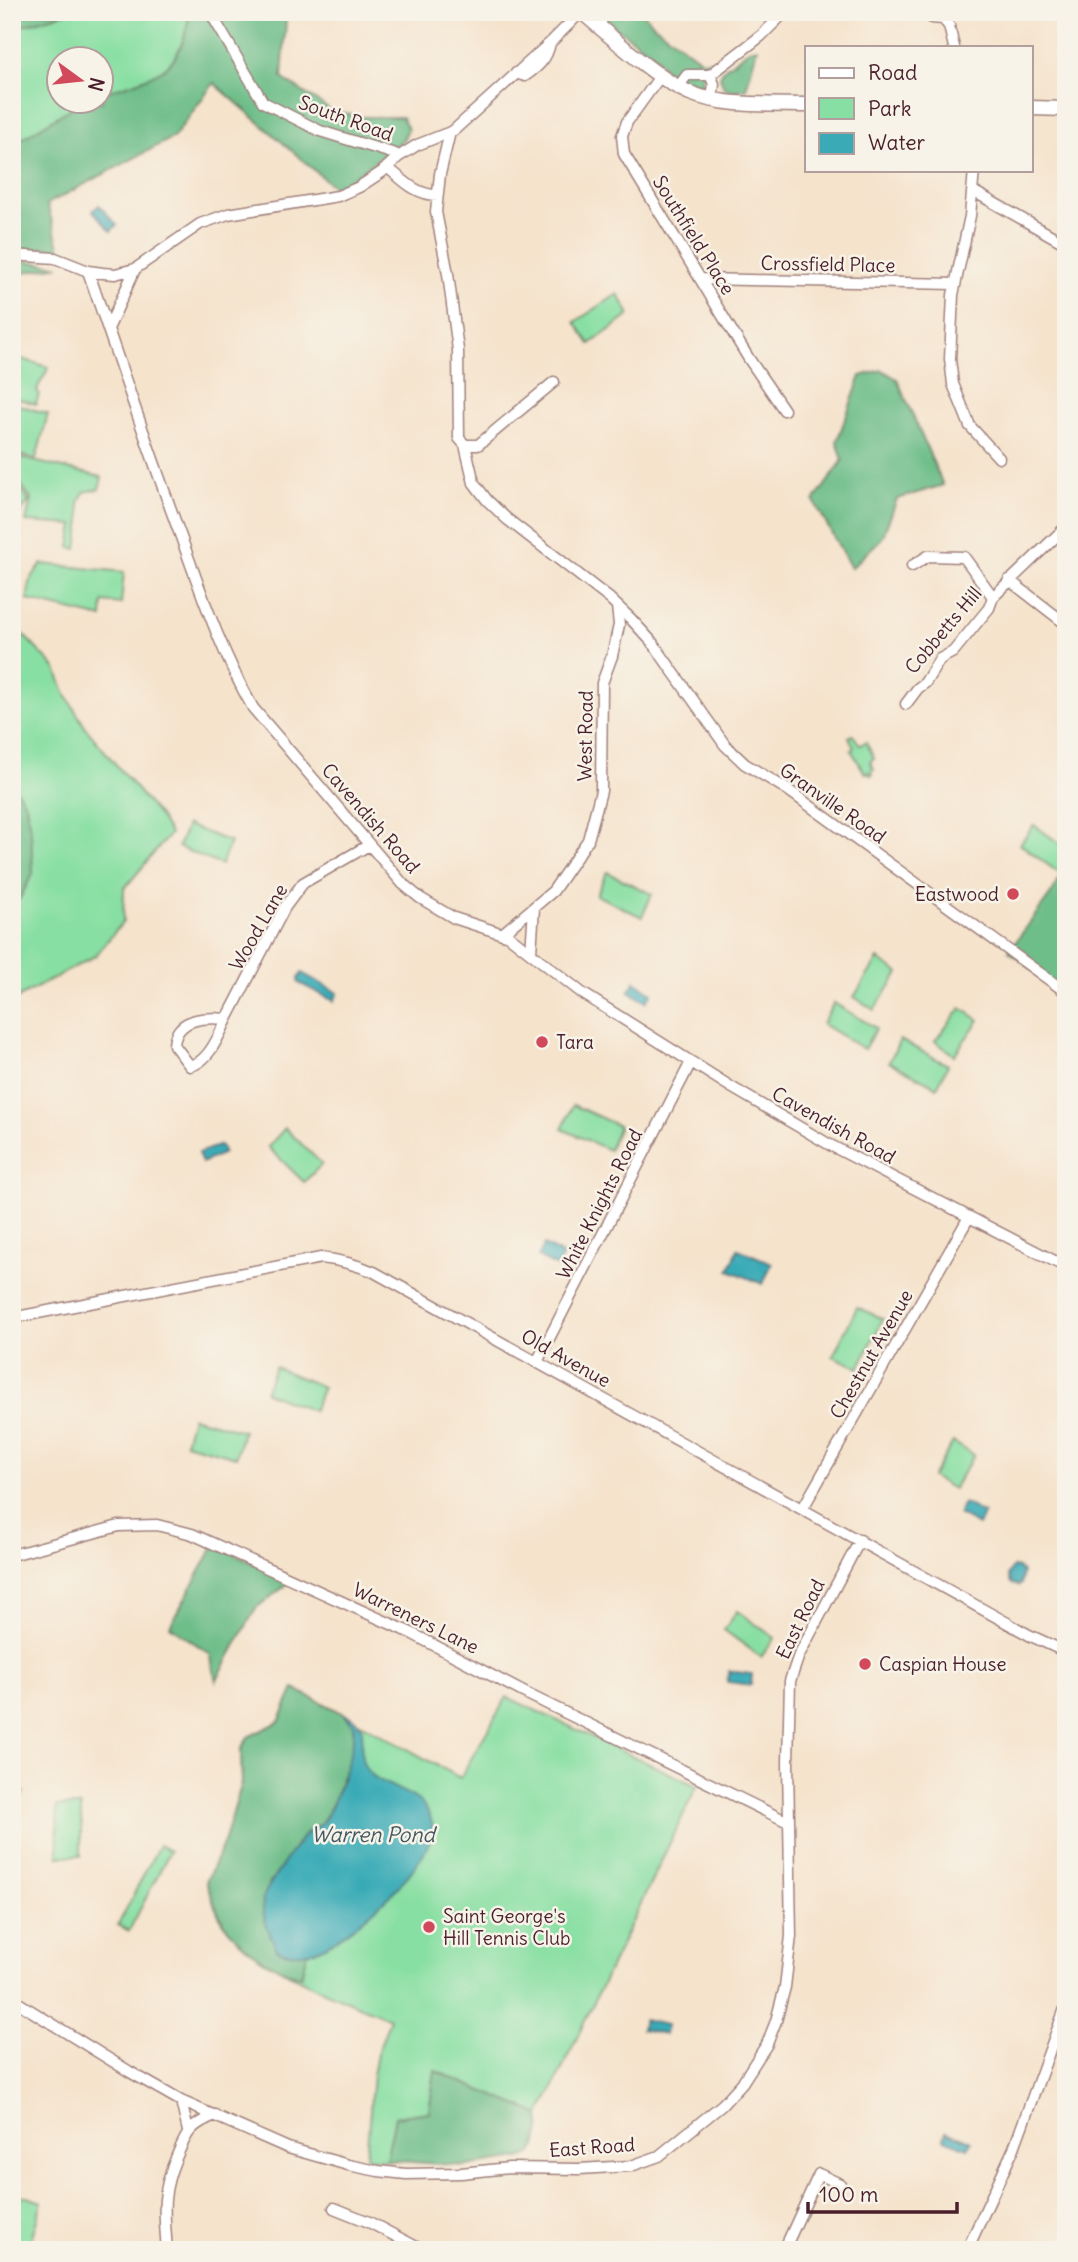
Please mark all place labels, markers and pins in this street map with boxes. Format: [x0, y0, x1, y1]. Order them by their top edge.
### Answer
place label: Eastwood [915, 882, 999, 906]
marker: Eastwood [1005, 886, 1021, 902]
place label: Tara [556, 1030, 594, 1054]
marker: Tara [534, 1034, 550, 1050]
place label: Caspian House [879, 1652, 1007, 1676]
marker: Caspian House [857, 1656, 873, 1672]
place label: Saint George's Hill Tennis Club [443, 1904, 571, 1950]
marker: Saint George's Hill Tennis Club [421, 1919, 437, 1935]

